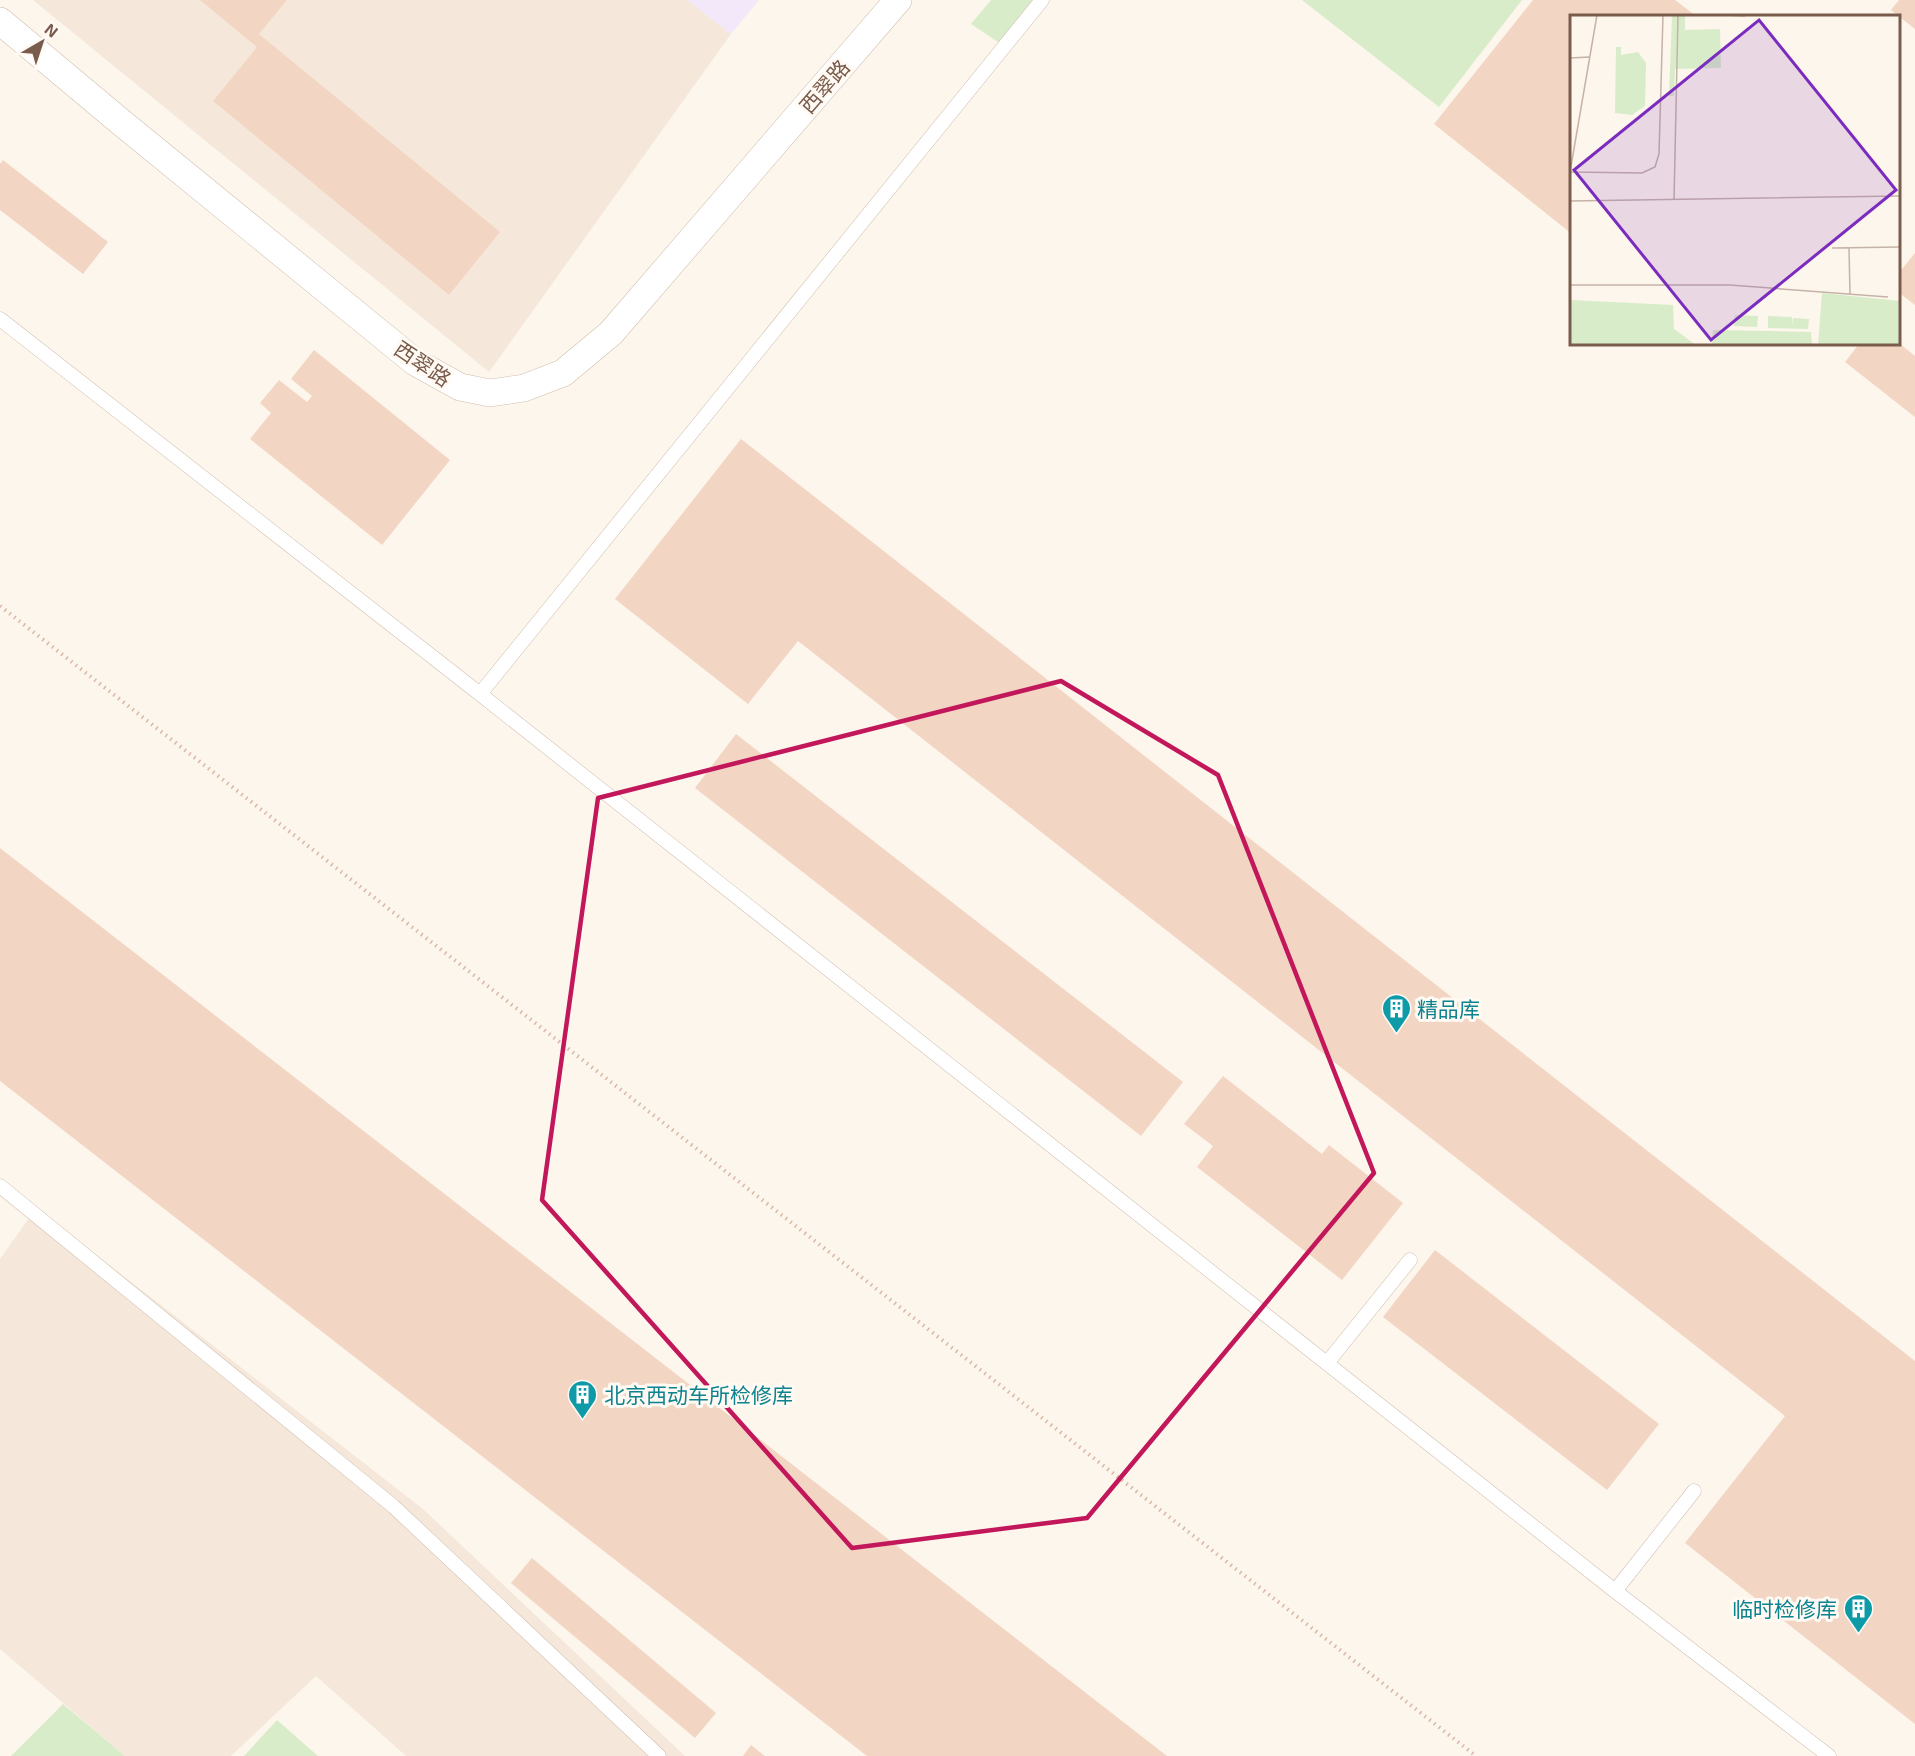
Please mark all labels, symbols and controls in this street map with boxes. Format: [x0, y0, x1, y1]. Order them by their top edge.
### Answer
north arrow [12, 12, 72, 72]
inset map [1570, 15, 1900, 345]
text: N [41, 19, 62, 41]
street label: 西翠路 [794, 54, 854, 118]
street label: 西翠路 [390, 335, 456, 391]
building icon: 精品库 [1380, 992, 1412, 1034]
place label: 精品库 [1417, 996, 1480, 1021]
building icon: 北京西动车所检修库 [567, 1378, 599, 1420]
place label: 北京西动车所检修库 [604, 1382, 793, 1407]
building icon: 临时检修库 [1842, 1592, 1874, 1634]
place label: 临时检修库 [1732, 1596, 1837, 1621]

